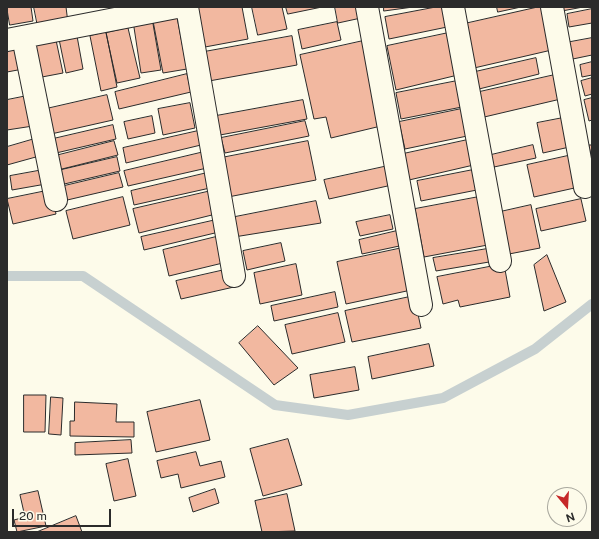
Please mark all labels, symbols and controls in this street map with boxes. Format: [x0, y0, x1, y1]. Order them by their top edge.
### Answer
north arrow [547, 487, 587, 527]
scale bar [14, 501, 113, 527]
text: 20 m [19, 509, 47, 523]
text: N [564, 510, 576, 524]

